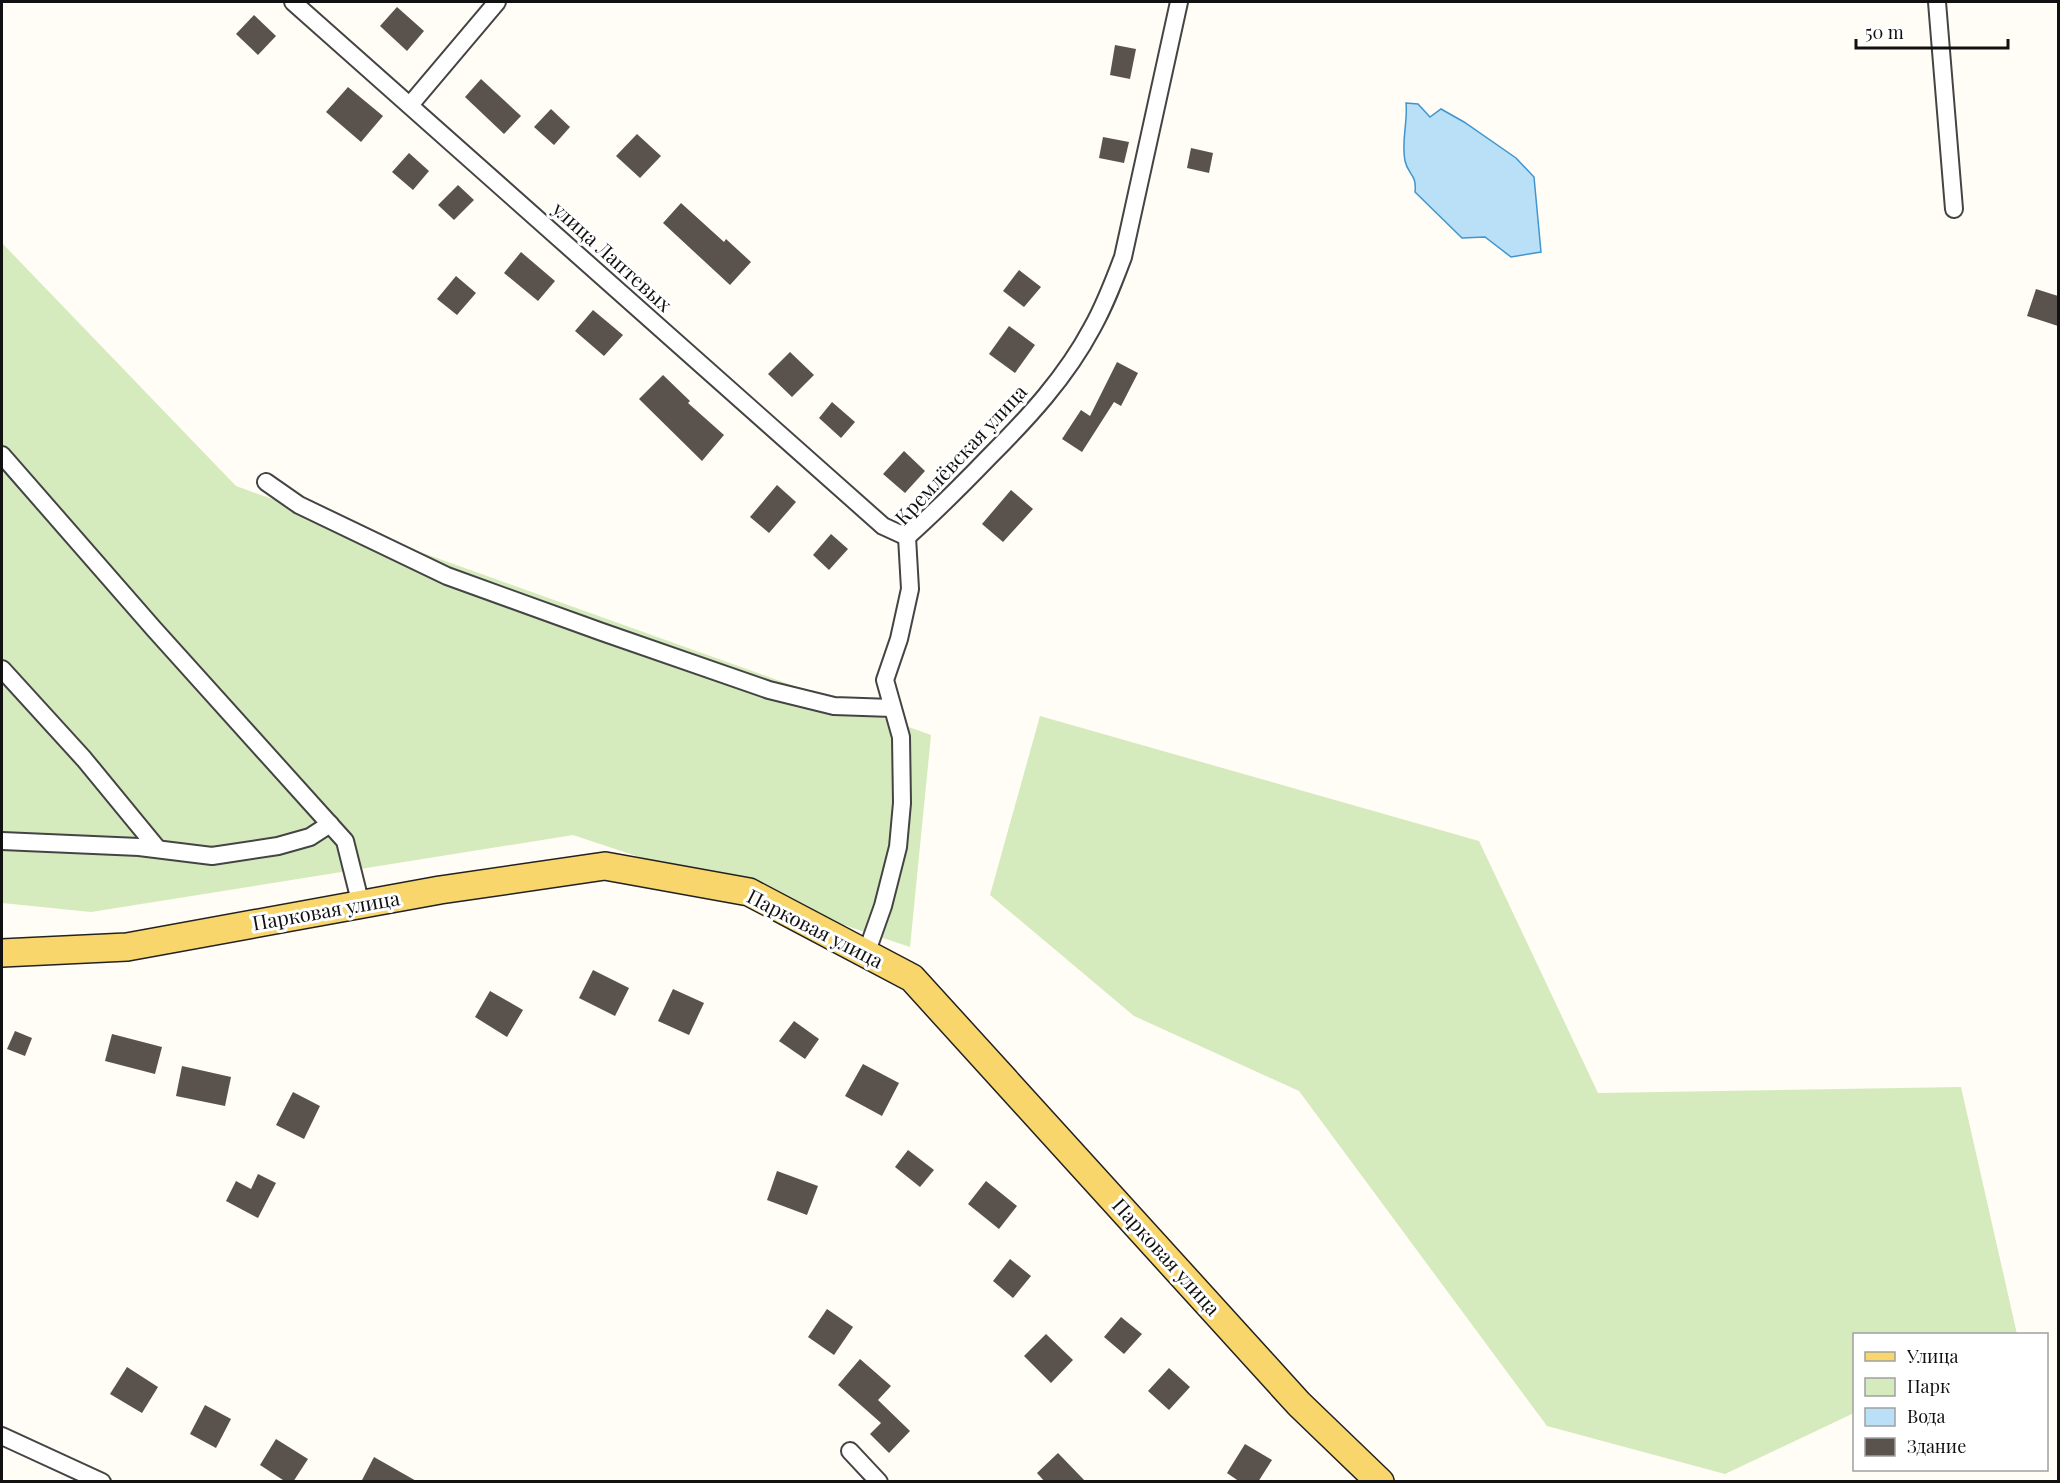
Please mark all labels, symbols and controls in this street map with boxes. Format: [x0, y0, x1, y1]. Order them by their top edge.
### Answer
scale bar [1856, 12, 2008, 50]
text: 50 m [1865, 20, 1904, 44]
street label: улица Лаптевых [547, 194, 679, 317]
street label: Кремлёвская улица [888, 378, 1032, 530]
street label: Парковая улица [743, 882, 888, 974]
street label: Парковая улица [250, 883, 402, 936]
street label: Парковая улица [1107, 1191, 1227, 1321]
legend [1853, 1333, 2048, 1471]
text: Улица [1906, 1344, 1958, 1368]
text: Парк [1907, 1374, 1950, 1398]
text: Вода [1907, 1404, 1945, 1428]
text: Здание [1907, 1434, 1966, 1458]

